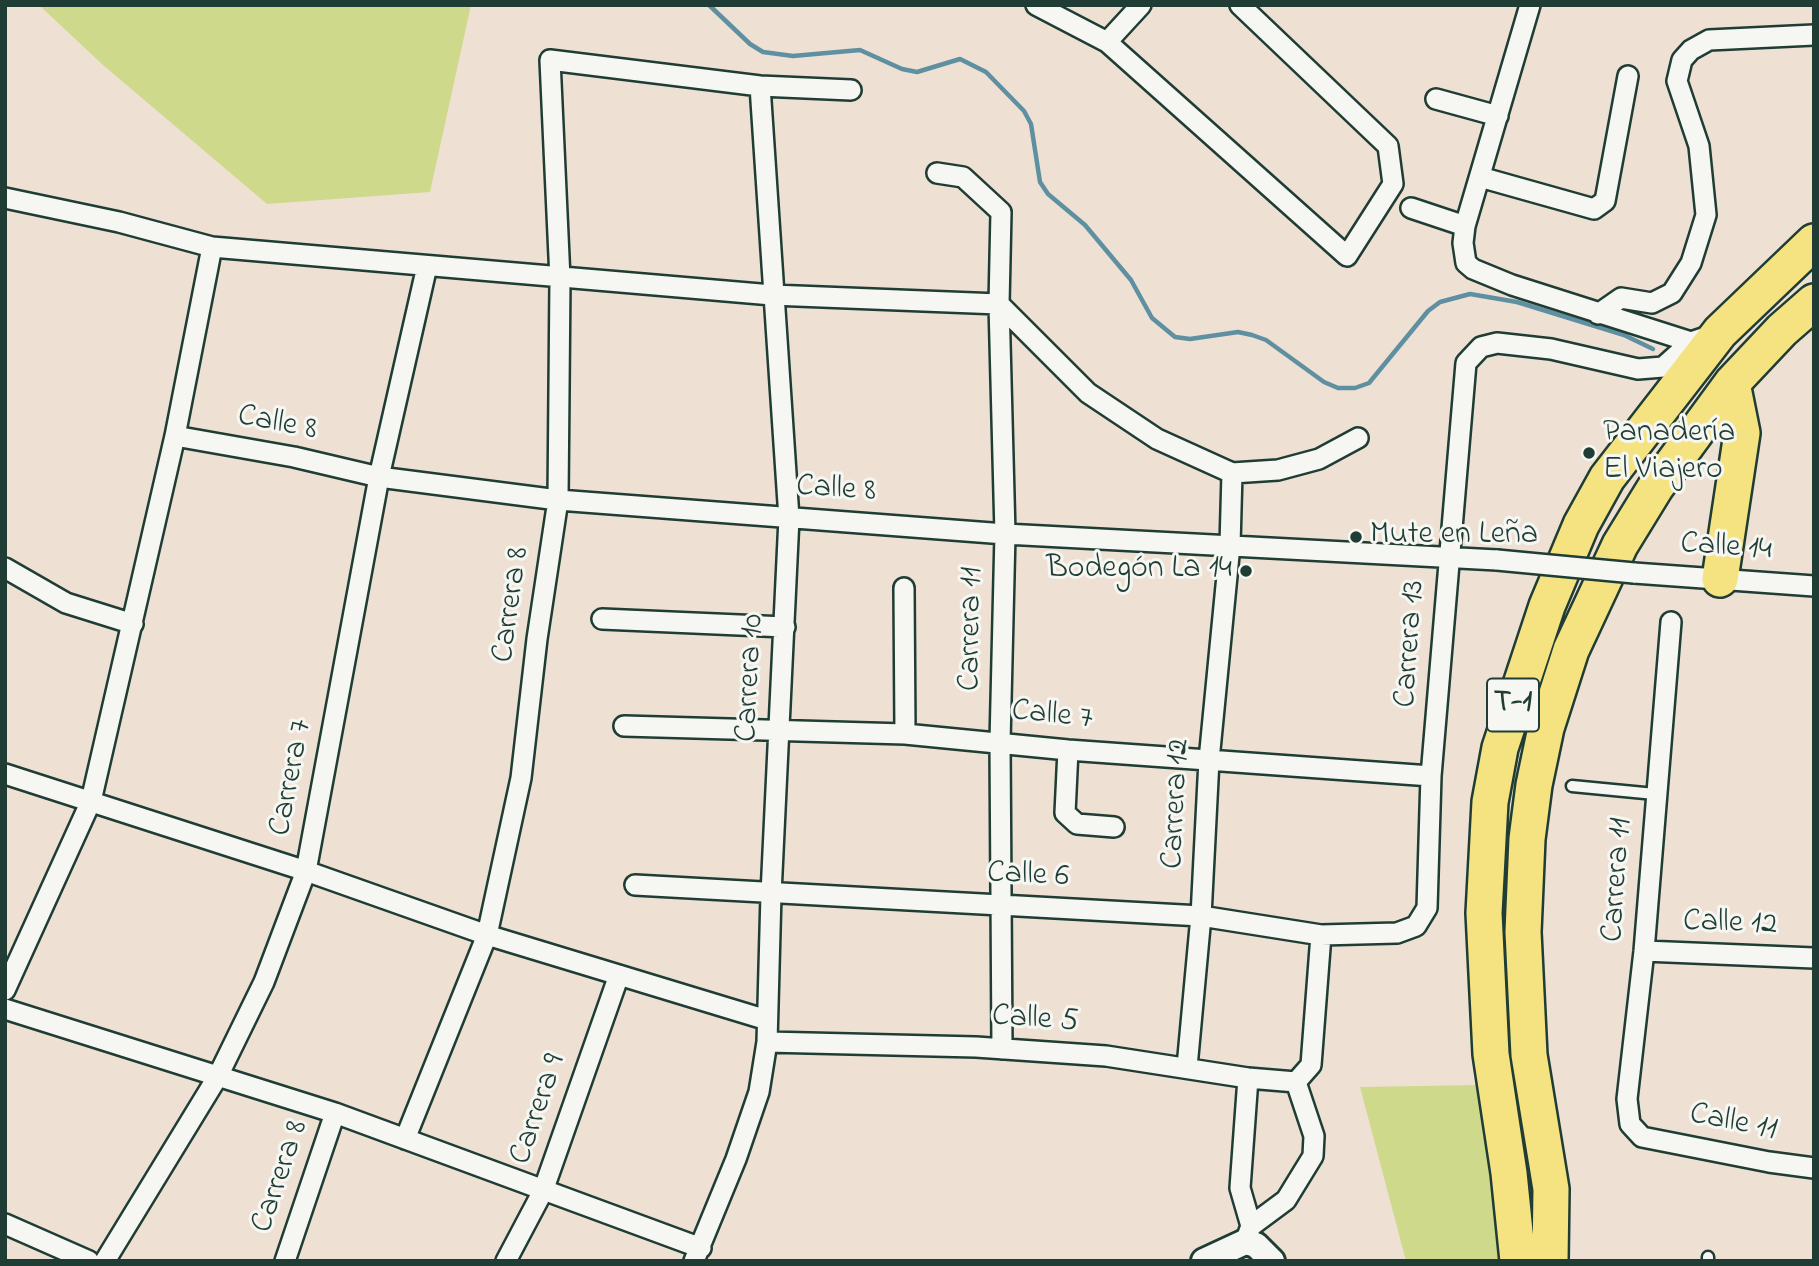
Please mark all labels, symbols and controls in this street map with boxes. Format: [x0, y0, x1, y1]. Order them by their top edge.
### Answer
street label: Calle 8 [234, 399, 320, 451]
place label: Panadería El Viajero [1603, 416, 1735, 491]
marker: Panadería El Viajero [1581, 445, 1597, 461]
street label: Calle 8 [795, 469, 877, 513]
place label: Mute en Leña [1370, 518, 1538, 556]
street label: Calle 14 [1679, 527, 1773, 571]
marker: Mute en Leña [1348, 529, 1364, 545]
street label: Carrera 8 [486, 545, 540, 665]
place label: Bodegón La 14 [1046, 552, 1232, 590]
marker: Bodegón La 14 [1238, 563, 1254, 579]
street label: Carrera 11 [953, 566, 993, 692]
street label: Carrera 13 [1388, 579, 1436, 709]
street label: Carrera 10 [729, 613, 775, 743]
road number: T-1 [1487, 678, 1539, 732]
street label: Calle 7 [1010, 694, 1094, 740]
street label: Carrera 7 [263, 717, 323, 839]
street label: Carrera 12 [1155, 738, 1201, 870]
street label: Carrera 11 [1596, 817, 1642, 943]
street label: Calle 6 [986, 856, 1070, 898]
street label: Calle 12 [1682, 904, 1778, 946]
street label: Calle 5 [991, 999, 1079, 1043]
street label: Carrera 9 [503, 1050, 577, 1170]
street label: Calle 11 [1686, 1097, 1780, 1151]
street label: Carrera 8 [245, 1116, 319, 1238]

